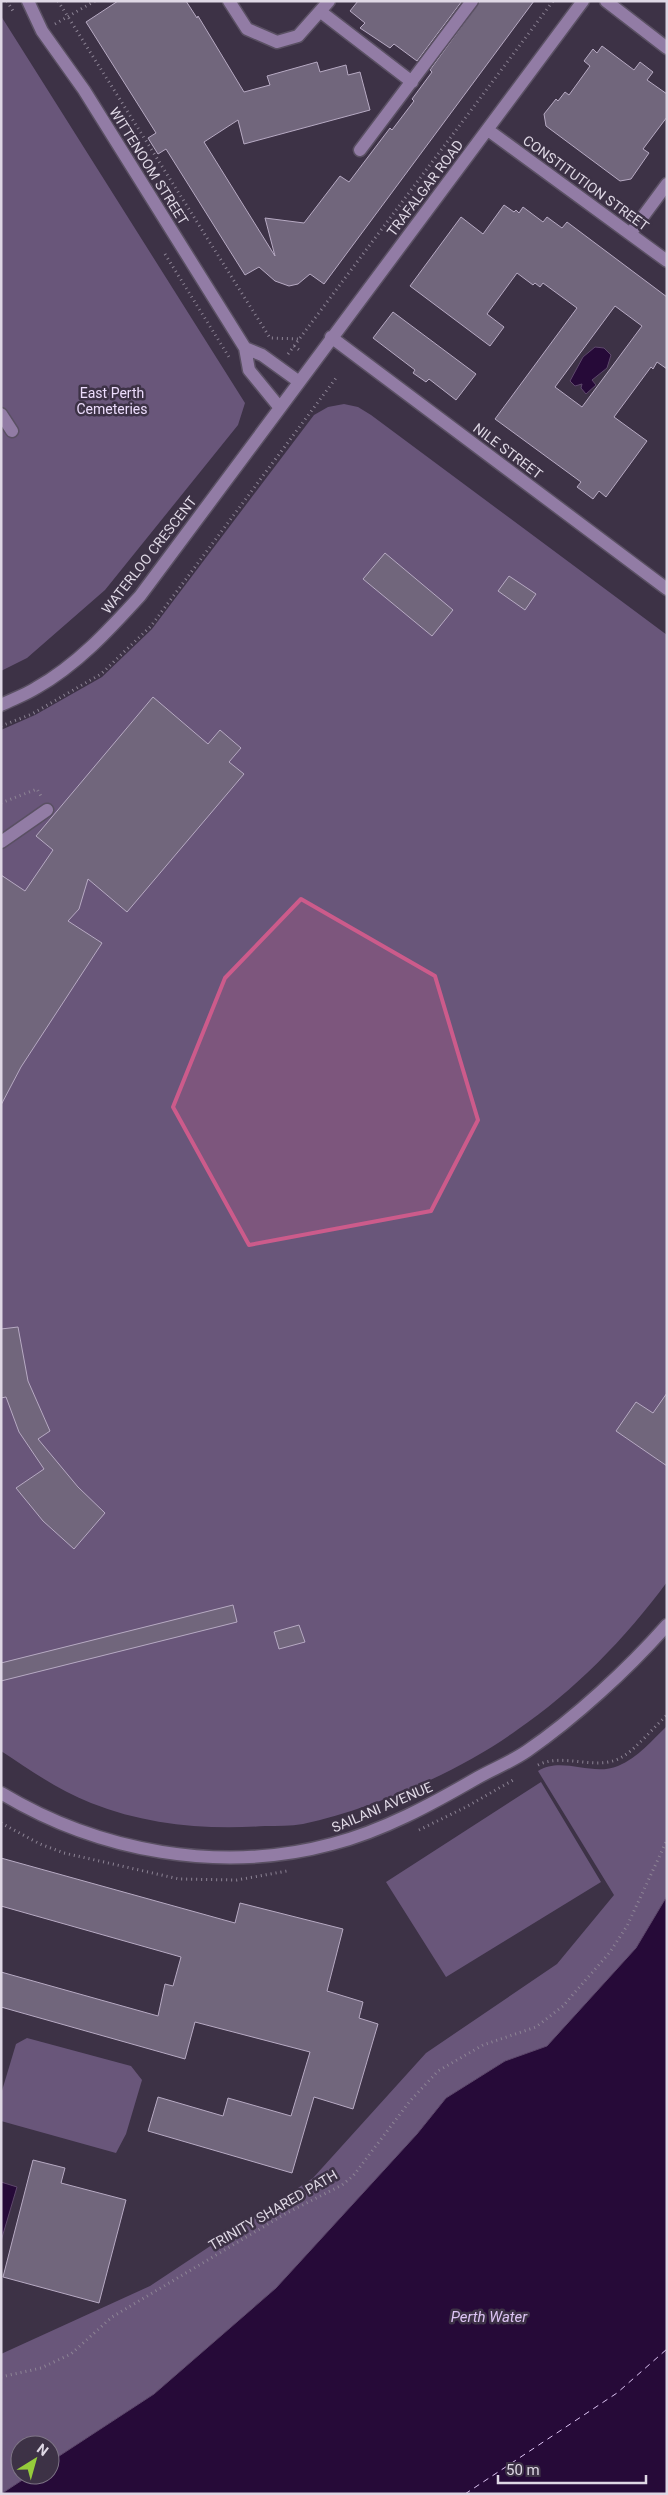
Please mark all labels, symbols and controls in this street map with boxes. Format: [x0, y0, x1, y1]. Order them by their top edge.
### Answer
street label: WITTENOOM STREET [106, 104, 192, 228]
street label: CONSTITUTION STREET [520, 132, 652, 234]
street label: TRAFALGAR ROAD [384, 137, 466, 239]
park label: East Perth Cemeteries [76, 385, 148, 417]
street label: NILE STREET [470, 420, 546, 483]
street label: WATERLOO CRESCENT [98, 493, 200, 617]
street label: SAILANI AVENUE [329, 1779, 435, 1835]
street label: TRINITY SHARED PATH [206, 2167, 340, 2253]
water label: Perth Water [451, 2308, 528, 2326]
north arrow [10, 2435, 60, 2485]
text: N [34, 2440, 52, 2459]
scale bar [498, 2452, 646, 2484]
text: 50 m [506, 2461, 540, 2479]

